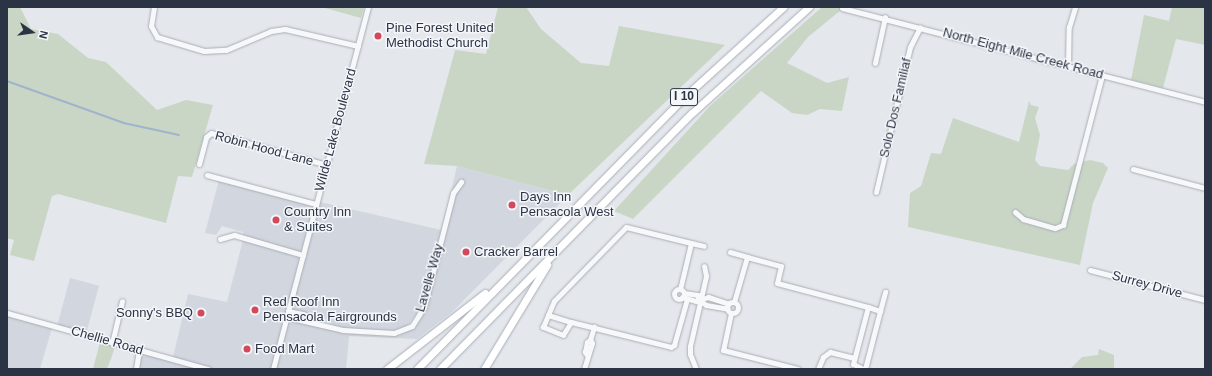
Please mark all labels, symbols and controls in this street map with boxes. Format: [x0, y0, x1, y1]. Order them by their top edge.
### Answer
north arrow [12, 12, 52, 52]
place label: Pine Forest United Methodist Church [386, 21, 494, 52]
street label: North Eight Mile Creek Road [941, 25, 1105, 83]
text: N [37, 29, 50, 40]
marker: Pine Forest United Methodist Church [373, 31, 383, 41]
street label: Solo Dos Familiaf [877, 57, 915, 159]
street label: Wilde Lake Boulevard [312, 67, 360, 193]
road number: I 10 [669, 87, 699, 107]
street label: Robin Hood Lane [213, 128, 315, 170]
place label: Days Inn Pensacola West [520, 190, 614, 221]
marker: Days Inn Pensacola West [507, 200, 517, 210]
place label: Country Inn & Suites [284, 205, 351, 236]
marker: Country Inn & Suites [271, 215, 281, 225]
street label: Lavelle Way [413, 242, 447, 314]
place label: Cracker Barrel [474, 244, 558, 260]
marker: Cracker Barrel [461, 247, 471, 257]
street label: Surrey Drive [1110, 268, 1184, 302]
place label: Red Roof Inn Pensacola Fairgrounds [263, 295, 397, 326]
place label: Sonny's BBQ [116, 305, 193, 321]
marker: Red Roof Inn Pensacola Fairgrounds [250, 305, 260, 315]
marker: Sonny's BBQ [196, 308, 206, 318]
street label: Chellie Road [69, 323, 145, 359]
place label: Food Mart [255, 341, 314, 357]
marker: Food Mart [242, 344, 252, 354]

